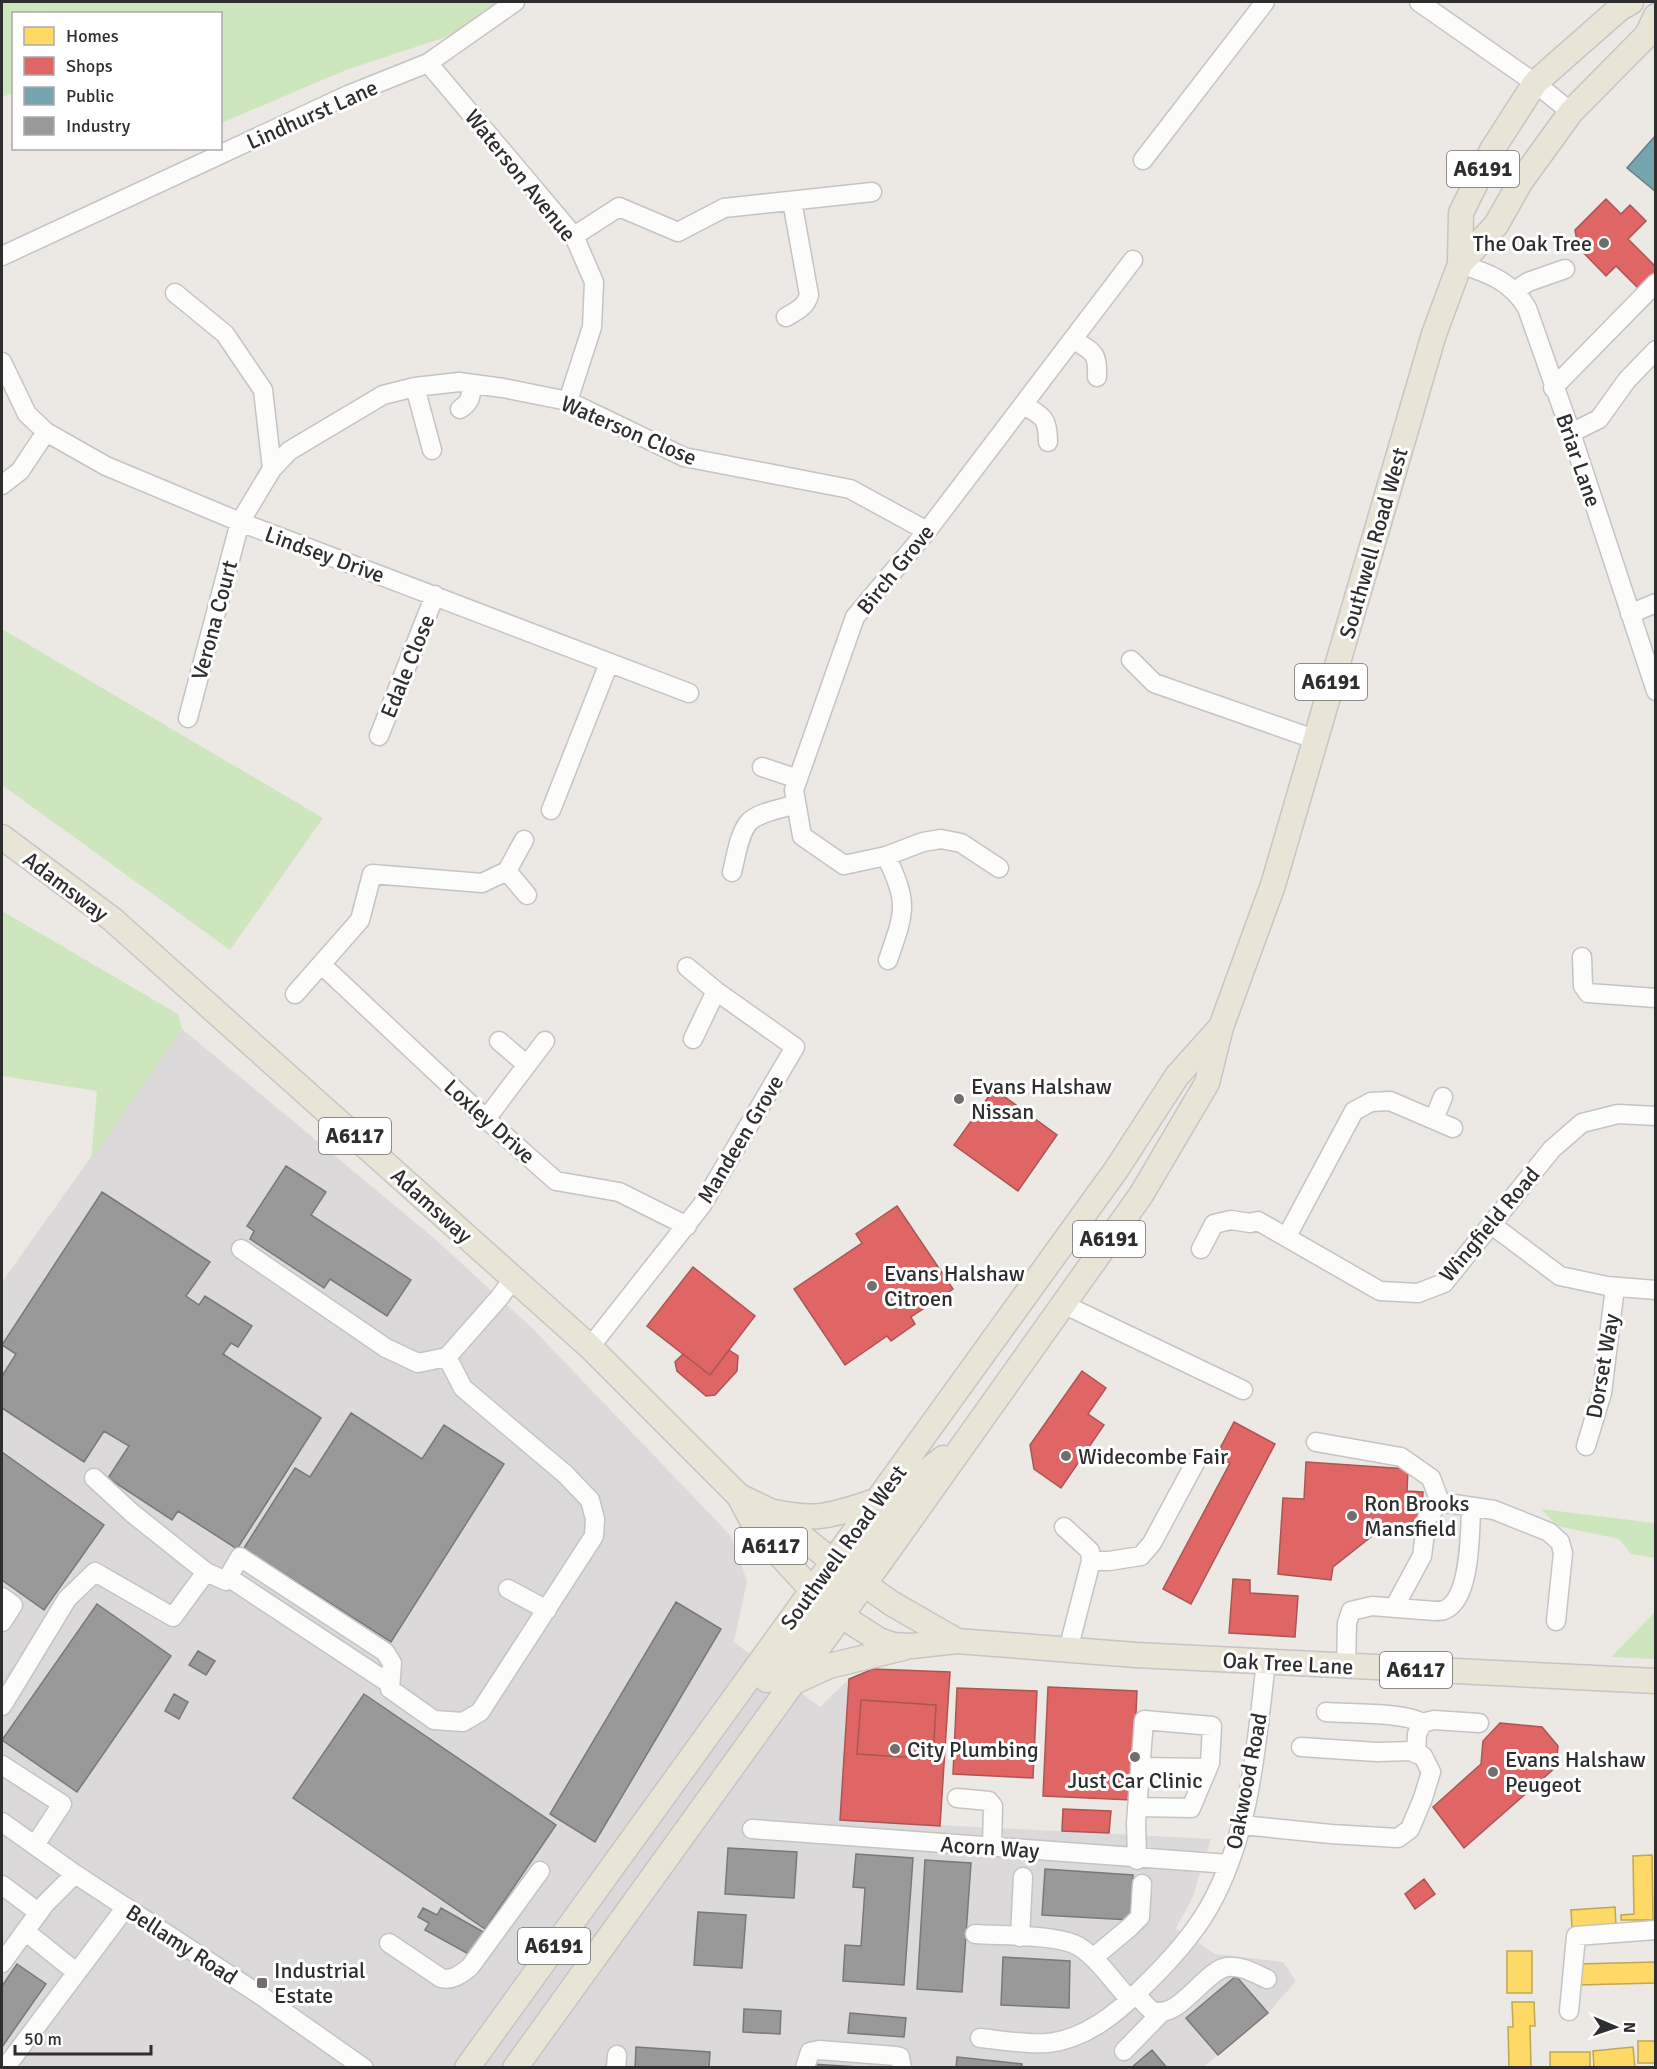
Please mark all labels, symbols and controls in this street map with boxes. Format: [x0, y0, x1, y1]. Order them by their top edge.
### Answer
legend [12, 12, 222, 150]
text: Homes [66, 25, 119, 47]
text: Shops [66, 55, 113, 77]
street label: Lindhurst Lane [243, 74, 382, 155]
text: Public [66, 85, 114, 107]
street label: Waterson Avenue [459, 104, 582, 247]
text: Industry [66, 115, 131, 137]
road number: A6191 [1447, 151, 1519, 187]
place label: The Oak Tree [1473, 230, 1592, 257]
marker: The Oak Tree [1597, 236, 1611, 250]
street label: Waterson Close [557, 390, 701, 471]
street label: Briar Lane [1550, 410, 1607, 510]
street label: Southwell Road West [1333, 444, 1414, 642]
street label: Birch Grove [851, 519, 940, 620]
street label: Lindsey Drive [261, 520, 388, 589]
street label: Verona Court [186, 557, 243, 683]
street label: Edale Close [375, 611, 440, 722]
road number: A6191 [1295, 664, 1367, 700]
street label: Adamsway [18, 845, 114, 928]
street label: Mandeen Grove [691, 1070, 789, 1208]
street label: Loxley Drive [438, 1073, 541, 1169]
place label: Evans Halshaw Nissan [971, 1073, 1112, 1125]
marker: Evans Halshaw Nissan [952, 1092, 966, 1106]
road number: A6117 [319, 1118, 391, 1154]
street label: Wingfield Road [1433, 1161, 1545, 1287]
street label: Adamsway [385, 1162, 478, 1249]
road number: A6191 [1073, 1221, 1145, 1257]
place label: Evans Halshaw Citroen [884, 1260, 1025, 1312]
marker: Evans Halshaw Citroen [865, 1279, 879, 1293]
street label: Dorset Way [1580, 1311, 1625, 1421]
place label: Widecombe Fair [1078, 1443, 1228, 1470]
marker: Widecombe Fair [1059, 1449, 1073, 1463]
street label: Southwell Road West [775, 1459, 912, 1635]
place label: Ron Brooks Mansfield [1364, 1490, 1469, 1542]
marker: Ron Brooks Mansfield [1345, 1509, 1359, 1523]
road number: A6117 [735, 1528, 807, 1564]
street label: Oak Tree Lane [1222, 1647, 1354, 1680]
road number: A6117 [1380, 1652, 1452, 1688]
street label: Oakwood Road [1220, 1711, 1273, 1852]
place label: City Plumbing [907, 1736, 1039, 1763]
marker: City Plumbing [888, 1742, 902, 1756]
place label: Evans Halshaw Peugeot [1505, 1746, 1646, 1798]
marker: Just Car Clinic [1128, 1750, 1142, 1764]
marker: Evans Halshaw Peugeot [1486, 1765, 1500, 1779]
place label: Just Car Clinic [1067, 1767, 1203, 1794]
street label: Acorn Way [940, 1831, 1041, 1864]
street label: Bellamy Road [121, 1898, 243, 1990]
road number: A6191 [518, 1928, 590, 1964]
place label: Industrial Estate [274, 1957, 366, 2009]
marker: Industrial Estate [255, 1976, 269, 1990]
north arrow [1585, 1997, 1645, 2057]
scale bar [15, 2018, 152, 2056]
text: N [1619, 2022, 1639, 2033]
text: 50 m [24, 2028, 62, 2050]

